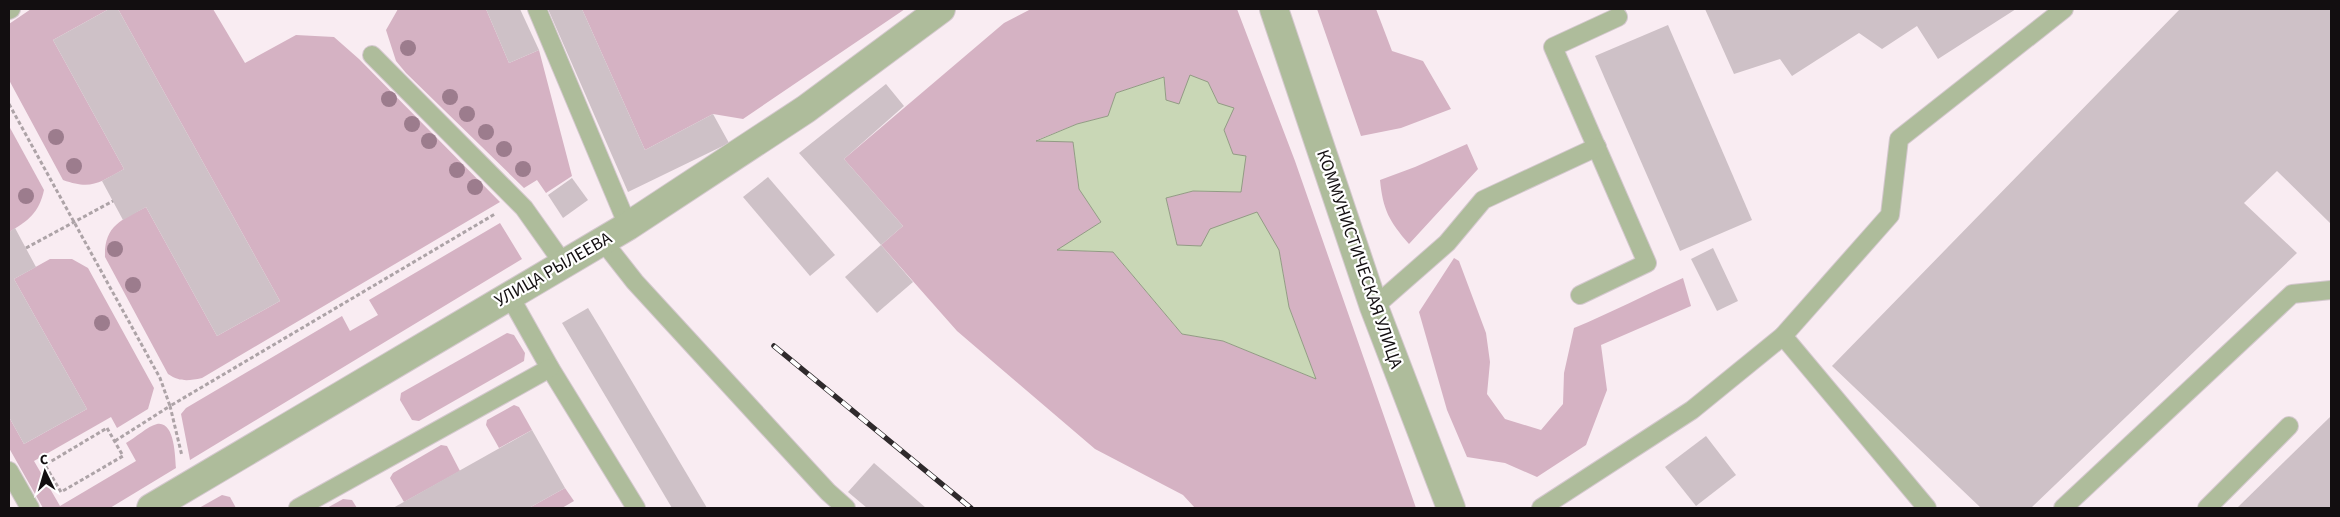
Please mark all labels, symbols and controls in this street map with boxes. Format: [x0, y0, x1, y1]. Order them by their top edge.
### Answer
street label: КОММУНИСТИЧЕСКАЯ УЛИЦА [1310, 146, 1409, 372]
street label: УЛИЦА РЫЛЕЕВА [490, 226, 617, 313]
north arrow [20, 447, 70, 497]
text: С [39, 450, 49, 470]

